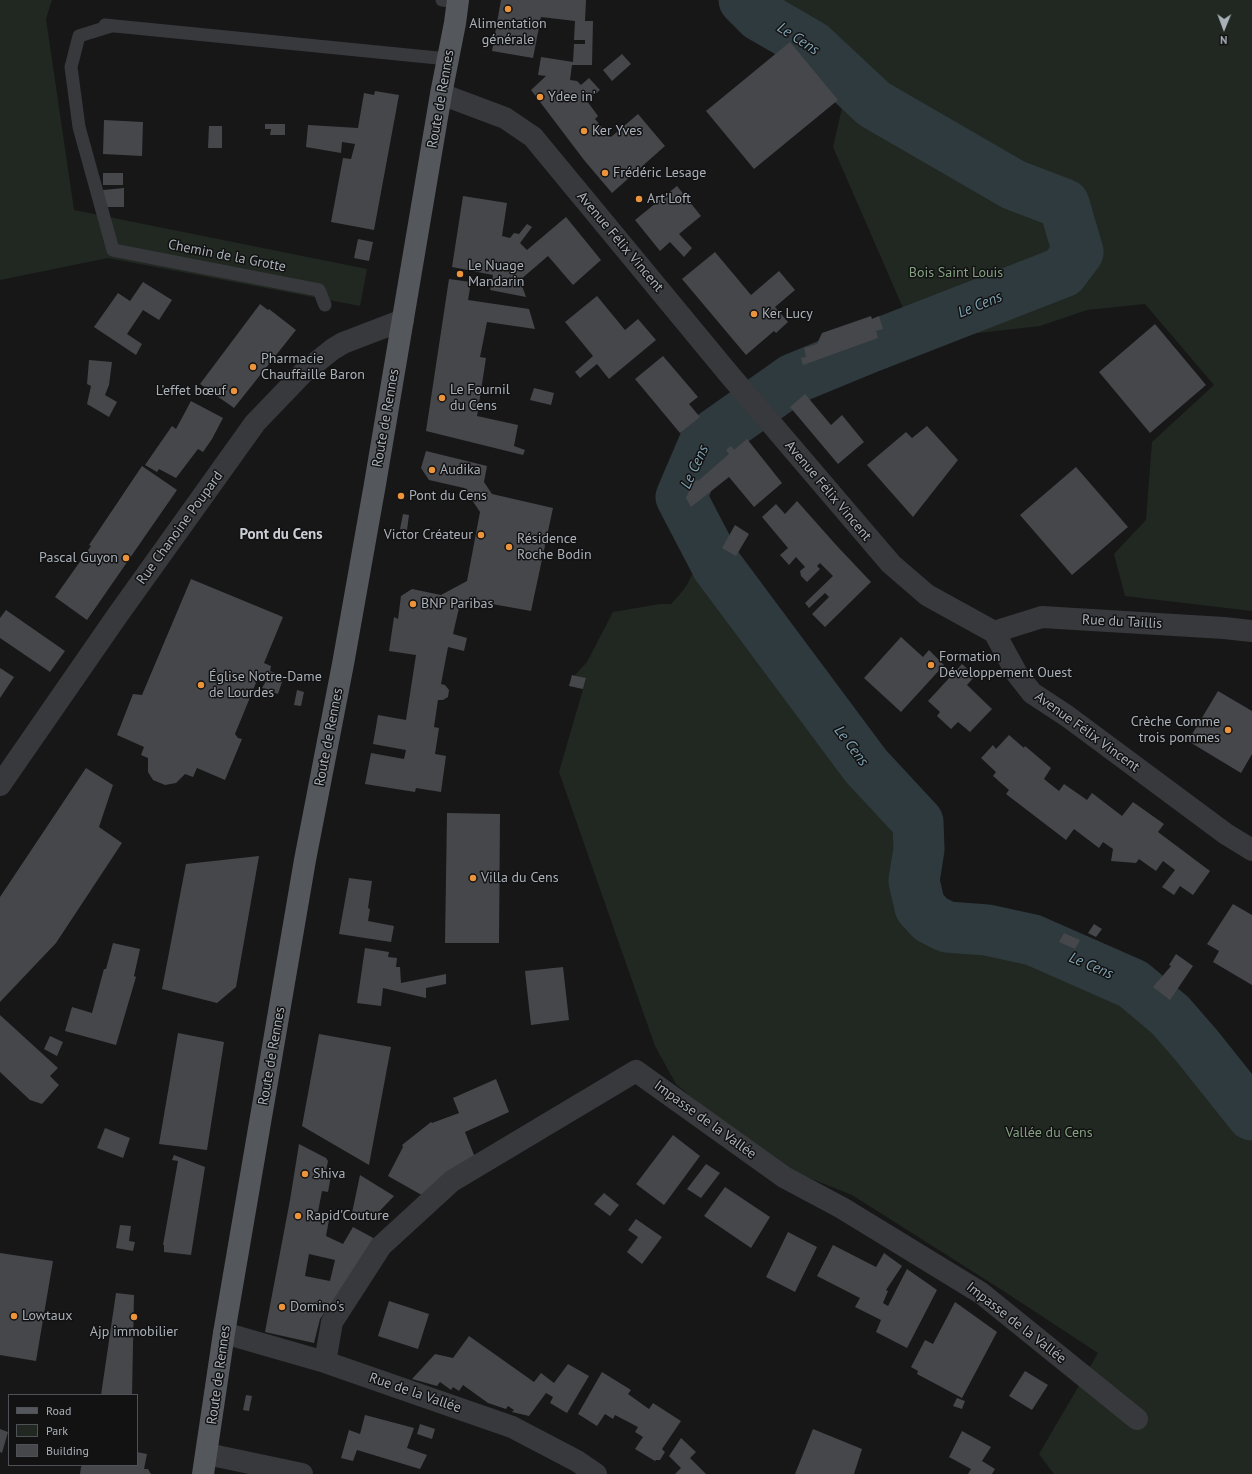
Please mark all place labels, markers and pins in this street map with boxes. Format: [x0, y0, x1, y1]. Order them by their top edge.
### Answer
marker: Alimentation générale [503, 4, 513, 14]
place label: Alimentation générale [469, 16, 547, 48]
place label: Ydee in' [548, 89, 596, 105]
marker: Ydee in' [535, 92, 545, 102]
place label: Ker Yves [592, 123, 642, 139]
marker: Ker Yves [579, 126, 589, 136]
place label: Frédéric Lesage [613, 165, 706, 181]
marker: Frédéric Lesage [600, 168, 610, 178]
place label: Art'Loft [647, 191, 691, 207]
marker: Art'Loft [634, 194, 644, 204]
place label: Le Nuage Mandarin [468, 258, 524, 290]
marker: Le Nuage Mandarin [455, 269, 465, 279]
place label: Ker Lucy [762, 306, 813, 322]
marker: Ker Lucy [749, 309, 759, 319]
place label: Pharmacie Chauffaille Baron [261, 351, 365, 384]
marker: Pharmacie Chauffaille Baron [248, 362, 258, 372]
place label: Le Fournil du Cens [450, 382, 510, 414]
place label: L'effet bœuf [156, 383, 226, 399]
marker: L'effet bœuf [229, 386, 239, 396]
marker: Le Fournil du Cens [437, 393, 447, 403]
place label: Audika [440, 462, 481, 478]
marker: Audika [427, 465, 437, 475]
place label: Pont du Cens [409, 488, 487, 504]
marker: Pont du Cens [396, 491, 406, 501]
place label: Victor Créateur [384, 527, 473, 543]
marker: Victor Créateur [476, 530, 486, 540]
place label: Résidence Roche Bodin [517, 531, 592, 564]
marker: Résidence Roche Bodin [504, 542, 514, 552]
place label: Pascal Guyon [39, 550, 118, 566]
marker: Pascal Guyon [121, 553, 131, 563]
place label: BNP Paribas [421, 596, 493, 612]
marker: BNP Paribas [408, 599, 418, 609]
place label: Formation Développement Ouest [939, 649, 1072, 682]
marker: Formation Développement Ouest [926, 660, 936, 670]
place label: Église Notre-Dame de Lourdes [209, 669, 322, 702]
marker: Église Notre-Dame de Lourdes [196, 680, 206, 690]
place label: Crèche Comme trois pommes [1131, 714, 1220, 746]
marker: Crèche Comme trois pommes [1223, 725, 1233, 735]
place label: Villa du Cens [481, 870, 559, 886]
marker: Villa du Cens [468, 873, 478, 883]
place label: Shiva [313, 1166, 346, 1182]
marker: Shiva [300, 1169, 310, 1179]
place label: Rapid'Couture [306, 1208, 389, 1224]
marker: Rapid'Couture [293, 1211, 303, 1221]
place label: Domino's [290, 1299, 344, 1315]
marker: Domino's [277, 1302, 287, 1312]
place label: Lowtaux [22, 1308, 72, 1324]
marker: Lowtaux [9, 1311, 19, 1321]
marker: Ajp immobilier [129, 1312, 139, 1322]
place label: Ajp immobilier [90, 1324, 178, 1340]

